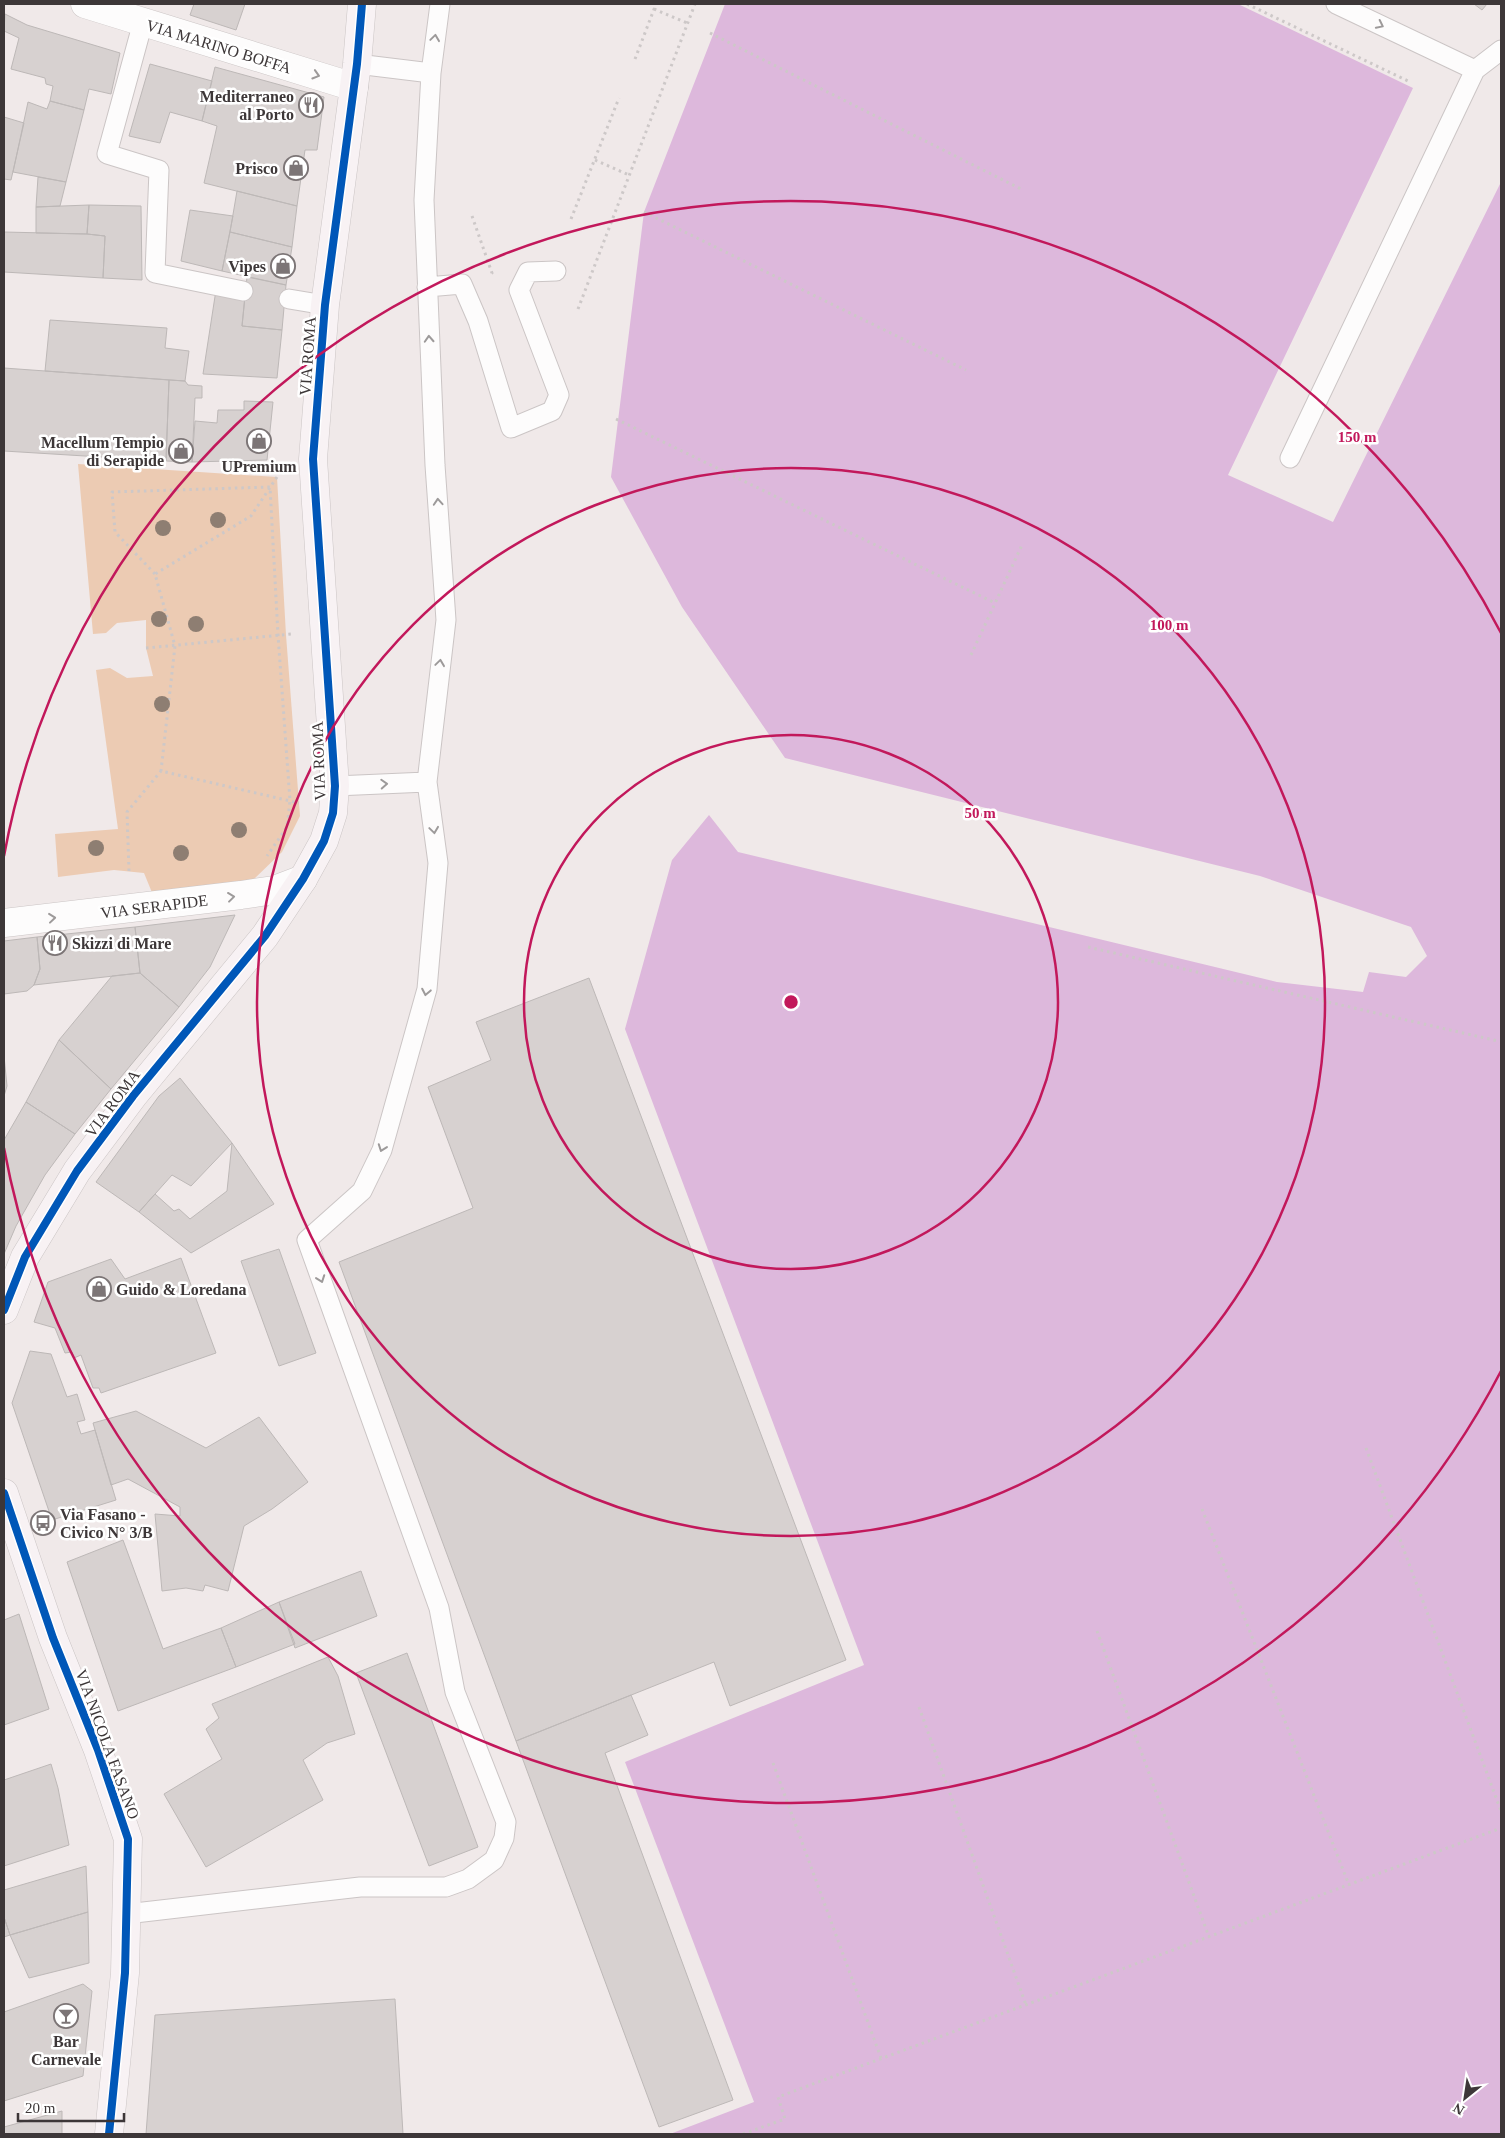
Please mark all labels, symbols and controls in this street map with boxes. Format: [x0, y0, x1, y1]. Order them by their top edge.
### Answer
street label: VIA MARINO BOFFA [144, 16, 294, 77]
one-way arrow [1375, 19, 1384, 29]
one-way arrow [430, 34, 440, 43]
one-way arrow [311, 70, 319, 80]
place label: Mediterraneo al Porto [200, 88, 294, 123]
restaurant icon: Mediterraneo al Porto [298, 92, 324, 118]
shop icon: Prisco [283, 155, 309, 181]
place label: Prisco [235, 160, 278, 177]
shop icon: Vipes [270, 253, 296, 279]
place label: Vipes [228, 258, 266, 276]
street label: VIA ROMA [296, 315, 319, 396]
one-way arrow [424, 335, 435, 343]
shop icon: UPremium [246, 428, 272, 454]
text: 150 m [1338, 429, 1377, 445]
place label: Macellum Tempio di Serapide [41, 434, 164, 470]
shop icon: Macellum Tempio di Serapide [168, 438, 194, 464]
place label: UPremium [221, 458, 297, 475]
one-way arrow [433, 497, 444, 505]
text: 100 m [1150, 617, 1189, 633]
one-way arrow [435, 659, 445, 668]
street label: VIA ROMA [309, 720, 328, 801]
one-way arrow [380, 778, 388, 789]
text: 50 m [964, 805, 996, 821]
one-way arrow [428, 826, 438, 834]
street label: VIA SERAPIDE [99, 891, 209, 922]
one-way arrow [227, 892, 235, 902]
one-way arrow [49, 913, 57, 924]
restaurant icon: Skizzi di Mare [42, 930, 68, 956]
place label: Skizzi di Mare [72, 935, 171, 952]
one-way arrow [421, 987, 432, 996]
centre of rings [782, 993, 800, 1011]
street label: VIA ROMA [82, 1066, 143, 1140]
one-way arrow [378, 1143, 388, 1152]
one-way arrow [315, 1275, 325, 1283]
shop icon: Guido & Loredana [86, 1276, 112, 1302]
place label: Guido & Loredana [116, 1281, 246, 1298]
place label: Via Fasano - Civico N° 3/B [60, 1506, 153, 1541]
bus stop icon: Via Fasano - Civico N° 3/B [30, 1510, 56, 1536]
street label: VIA NICOLA FASANO [73, 1667, 143, 1821]
bar icon: Bar Carnevale [53, 2003, 79, 2029]
place label: Bar Carnevale [31, 2033, 101, 2068]
north arrow [1440, 2073, 1490, 2123]
scale bar [18, 2090, 124, 2122]
text: 20 m [25, 2100, 56, 2116]
text: N [1451, 2100, 1467, 2118]

